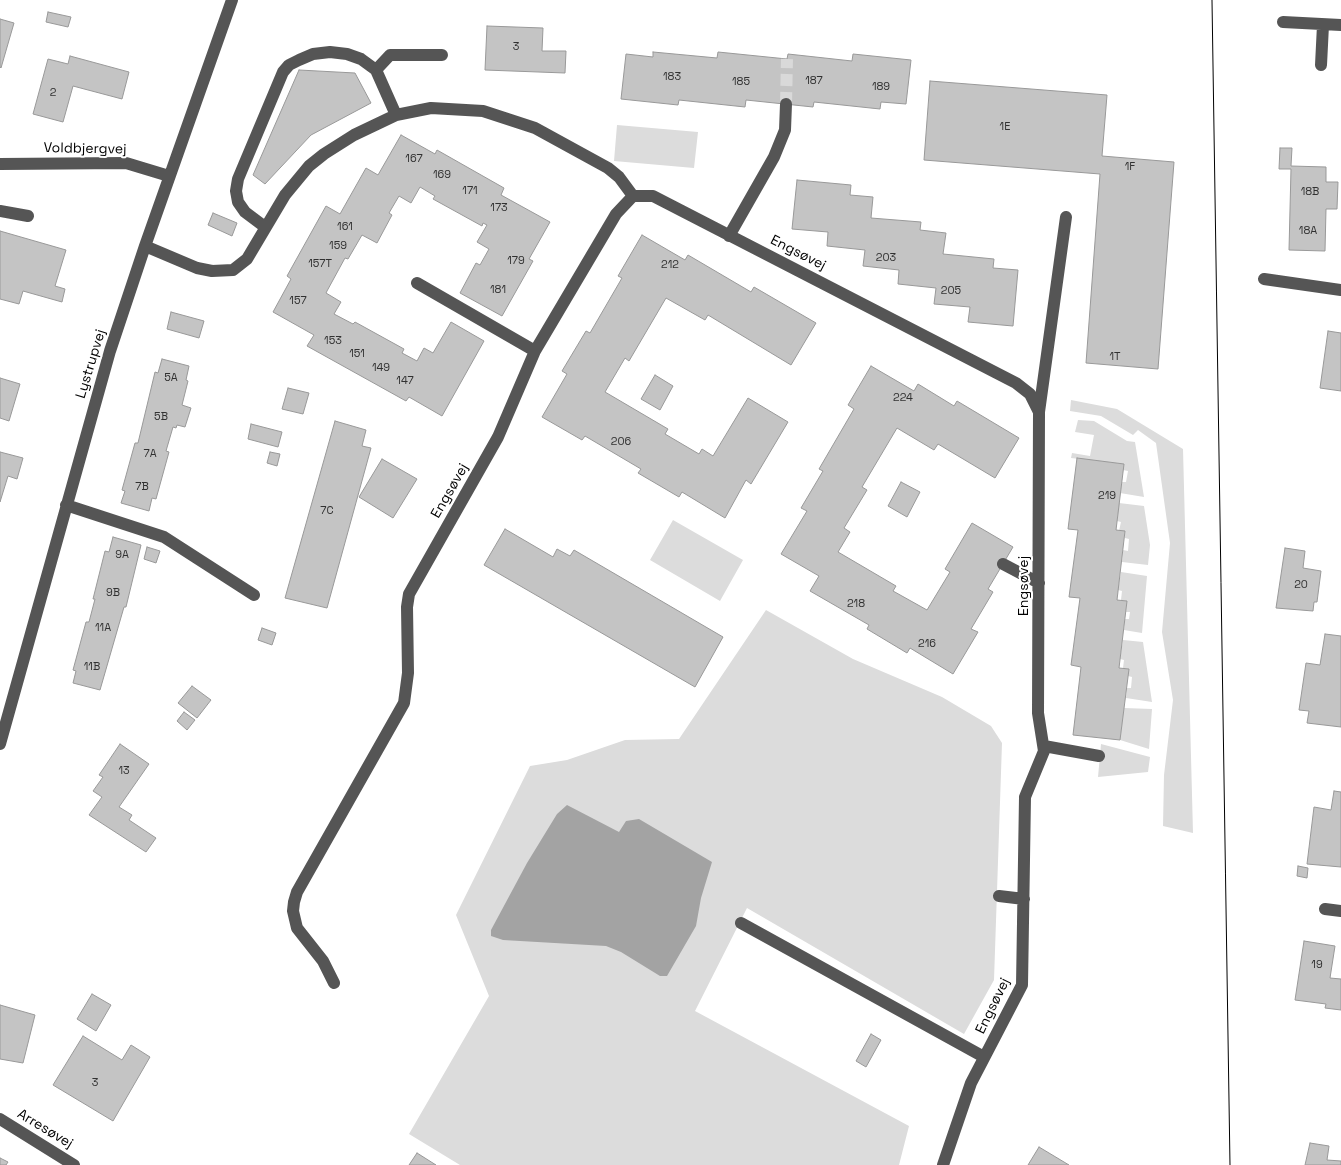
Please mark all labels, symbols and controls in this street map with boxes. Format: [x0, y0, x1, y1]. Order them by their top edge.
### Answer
house number: 3 [513, 40, 519, 54]
house number: 183 [663, 70, 681, 84]
house number: 187 [805, 74, 823, 88]
house number: 185 [732, 75, 750, 89]
house number: 189 [872, 80, 890, 94]
house number: 2 [50, 86, 56, 100]
house number: 1E [1000, 120, 1010, 134]
street label: Voldbjergvej [43, 140, 127, 158]
house number: 167 [405, 152, 423, 166]
house number: 1F [1125, 160, 1135, 174]
house number: 169 [433, 168, 451, 182]
house number: 171 [462, 184, 478, 198]
house number: 18B [1301, 185, 1319, 199]
house number: 173 [490, 201, 508, 215]
house number: 161 [337, 220, 353, 234]
house number: 18A [1299, 224, 1317, 238]
street label: Engsøvej [767, 232, 829, 274]
house number: 159 [329, 239, 347, 253]
house number: 203 [876, 251, 896, 265]
house number: 179 [507, 254, 525, 268]
house number: 157T [308, 257, 332, 271]
house number: 212 [661, 258, 679, 272]
house number: 181 [490, 283, 506, 297]
house number: 205 [941, 284, 961, 298]
house number: 157 [289, 294, 307, 308]
street label: Lystrupvej [73, 327, 109, 401]
house number: 153 [324, 334, 342, 348]
house number: 151 [349, 347, 365, 361]
house number: 1T [1109, 350, 1121, 364]
house number: 149 [372, 361, 390, 375]
house number: 5A [164, 371, 178, 385]
house number: 147 [396, 374, 414, 388]
house number: 224 [893, 391, 913, 405]
house number: 5B [154, 410, 168, 424]
house number: 206 [611, 435, 631, 449]
house number: 7A [143, 447, 157, 461]
street label: Engsøvej [428, 461, 472, 521]
house number: 7B [135, 480, 149, 494]
house number: 219 [1098, 489, 1116, 503]
house number: 7C [320, 504, 334, 518]
house number: 9A [115, 548, 129, 562]
street label: Engsøvej [1016, 556, 1032, 616]
house number: 20 [1294, 578, 1308, 592]
house number: 9B [106, 586, 120, 600]
house number: 218 [847, 597, 865, 611]
house number: 11A [95, 621, 111, 635]
house number: 216 [918, 637, 936, 651]
house number: 11B [84, 660, 100, 674]
house number: 13 [118, 764, 130, 778]
house number: 19 [1311, 958, 1323, 972]
street label: Engsøvej [972, 975, 1014, 1037]
house number: 3 [92, 1076, 98, 1090]
street label: Arresøvej [14, 1106, 76, 1152]

